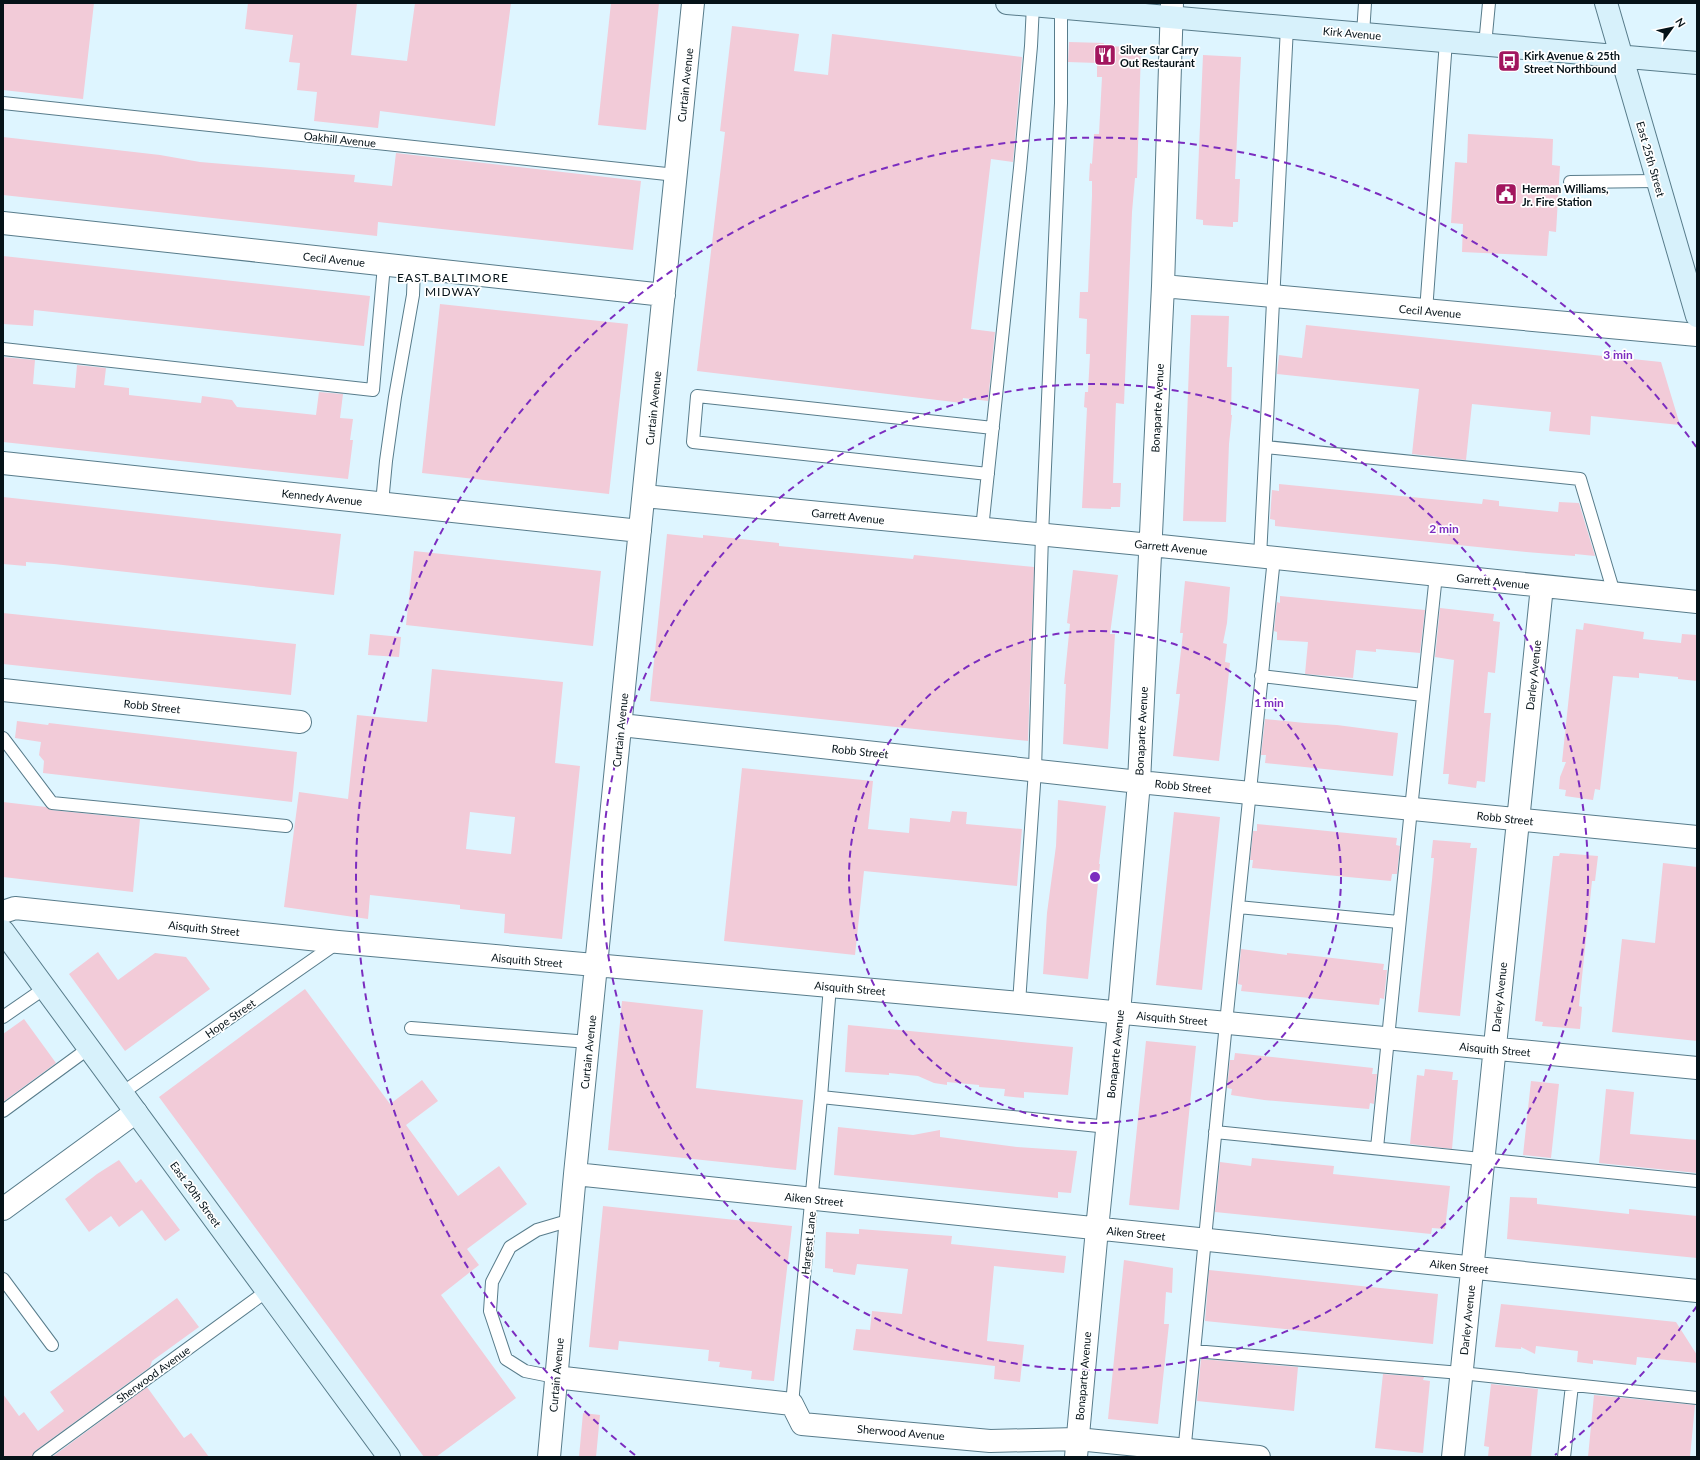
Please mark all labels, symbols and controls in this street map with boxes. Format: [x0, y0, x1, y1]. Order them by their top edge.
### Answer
north arrow [1652, 8, 1692, 48]
text: N [1673, 15, 1689, 29]
street label: Kirk Avenue [1322, 24, 1382, 42]
restaurant icon: Silver Star Carry Out Restaurant [1092, 42, 1118, 68]
place label: Silver Star Carry Out Restaurant [1120, 43, 1199, 69]
street label: Curtain Avenue [675, 47, 695, 123]
bus stop icon: Kirk Avenue & 25th Street Northbound [1496, 48, 1522, 74]
place label: Kirk Avenue & 25th Street Northbound [1524, 49, 1620, 75]
street label: East 25th Street [1634, 120, 1668, 198]
street label: Oakhill Avenue [303, 129, 377, 149]
public building icon: Herman Williams, Jr. Fire Station [1493, 181, 1519, 207]
place label: Herman Williams, Jr. Fire Station [1522, 182, 1609, 208]
street label: Cecil Avenue [302, 249, 366, 269]
district label: EAST BALTIMORE MIDWAY [397, 270, 509, 299]
street label: Cecil Avenue [1398, 302, 1462, 320]
text: 3 min [1603, 347, 1633, 362]
street label: Bonaparte Avenue [1148, 363, 1166, 453]
street label: Curtain Avenue [643, 370, 663, 446]
street label: Kennedy Avenue [281, 486, 363, 508]
street label: Garrett Avenue [811, 506, 885, 526]
text: 2 min [1429, 521, 1459, 536]
street label: Garrett Avenue [1134, 537, 1208, 557]
street label: Garrett Avenue [1456, 571, 1530, 591]
street label: Darley Avenue [1523, 639, 1543, 711]
street label: Bonaparte Avenue [1132, 686, 1150, 776]
street label: Curtain Avenue [610, 692, 630, 768]
text: 1 min [1254, 695, 1284, 710]
street label: Robb Street [123, 697, 181, 715]
street label: Robb Street [831, 742, 889, 760]
street label: Robb Street [1154, 777, 1212, 795]
street label: Robb Street [1476, 809, 1534, 827]
centre of rings [1088, 870, 1102, 884]
street label: Aisquith Street [168, 918, 240, 938]
street label: Aisquith Street [491, 950, 563, 970]
street label: Darley Avenue [1489, 961, 1509, 1033]
street label: Aisquith Street [814, 978, 886, 998]
street label: Hope Street [202, 996, 258, 1040]
street label: Aisquith Street [1136, 1008, 1208, 1028]
street label: Bonaparte Avenue [1104, 1009, 1126, 1099]
street label: Curtain Avenue [578, 1014, 598, 1090]
street label: Aisquith Street [1459, 1039, 1531, 1059]
street label: East 20th Street [168, 1159, 224, 1229]
street label: Aiken Street [784, 1189, 844, 1209]
street label: Hargest Lane [798, 1211, 818, 1275]
street label: Aiken Street [1106, 1223, 1166, 1243]
street label: Aiken Street [1429, 1256, 1489, 1276]
street label: Darley Avenue [1457, 1284, 1477, 1356]
street label: Bonaparte Avenue [1073, 1331, 1093, 1421]
street label: Curtain Avenue [546, 1337, 566, 1413]
street label: Sherwood Avenue [114, 1343, 193, 1405]
street label: Sherwood Avenue [857, 1422, 946, 1442]

